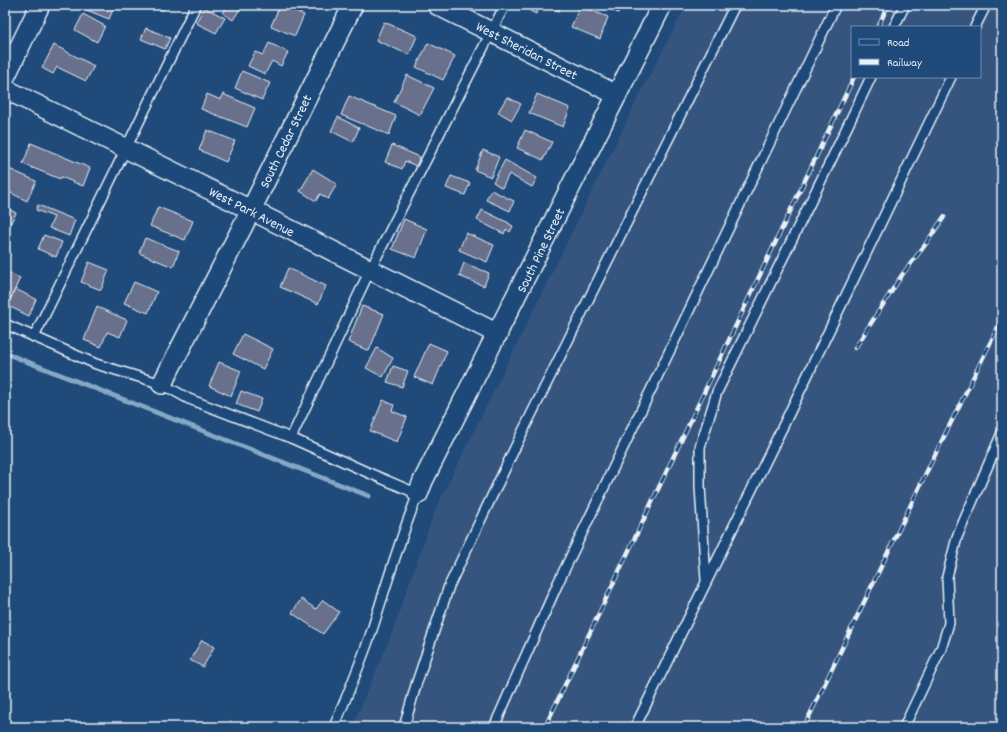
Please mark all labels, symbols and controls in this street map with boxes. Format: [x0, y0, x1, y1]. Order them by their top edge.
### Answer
street label: West Sheridan Street [472, 17, 580, 86]
legend [851, 26, 981, 78]
text: Road [887, 35, 909, 52]
text: Railway [887, 55, 923, 72]
street label: South Cedar Street [255, 92, 318, 192]
street label: West Park Avenue [205, 183, 297, 243]
street label: South Pine Street [513, 205, 571, 297]

